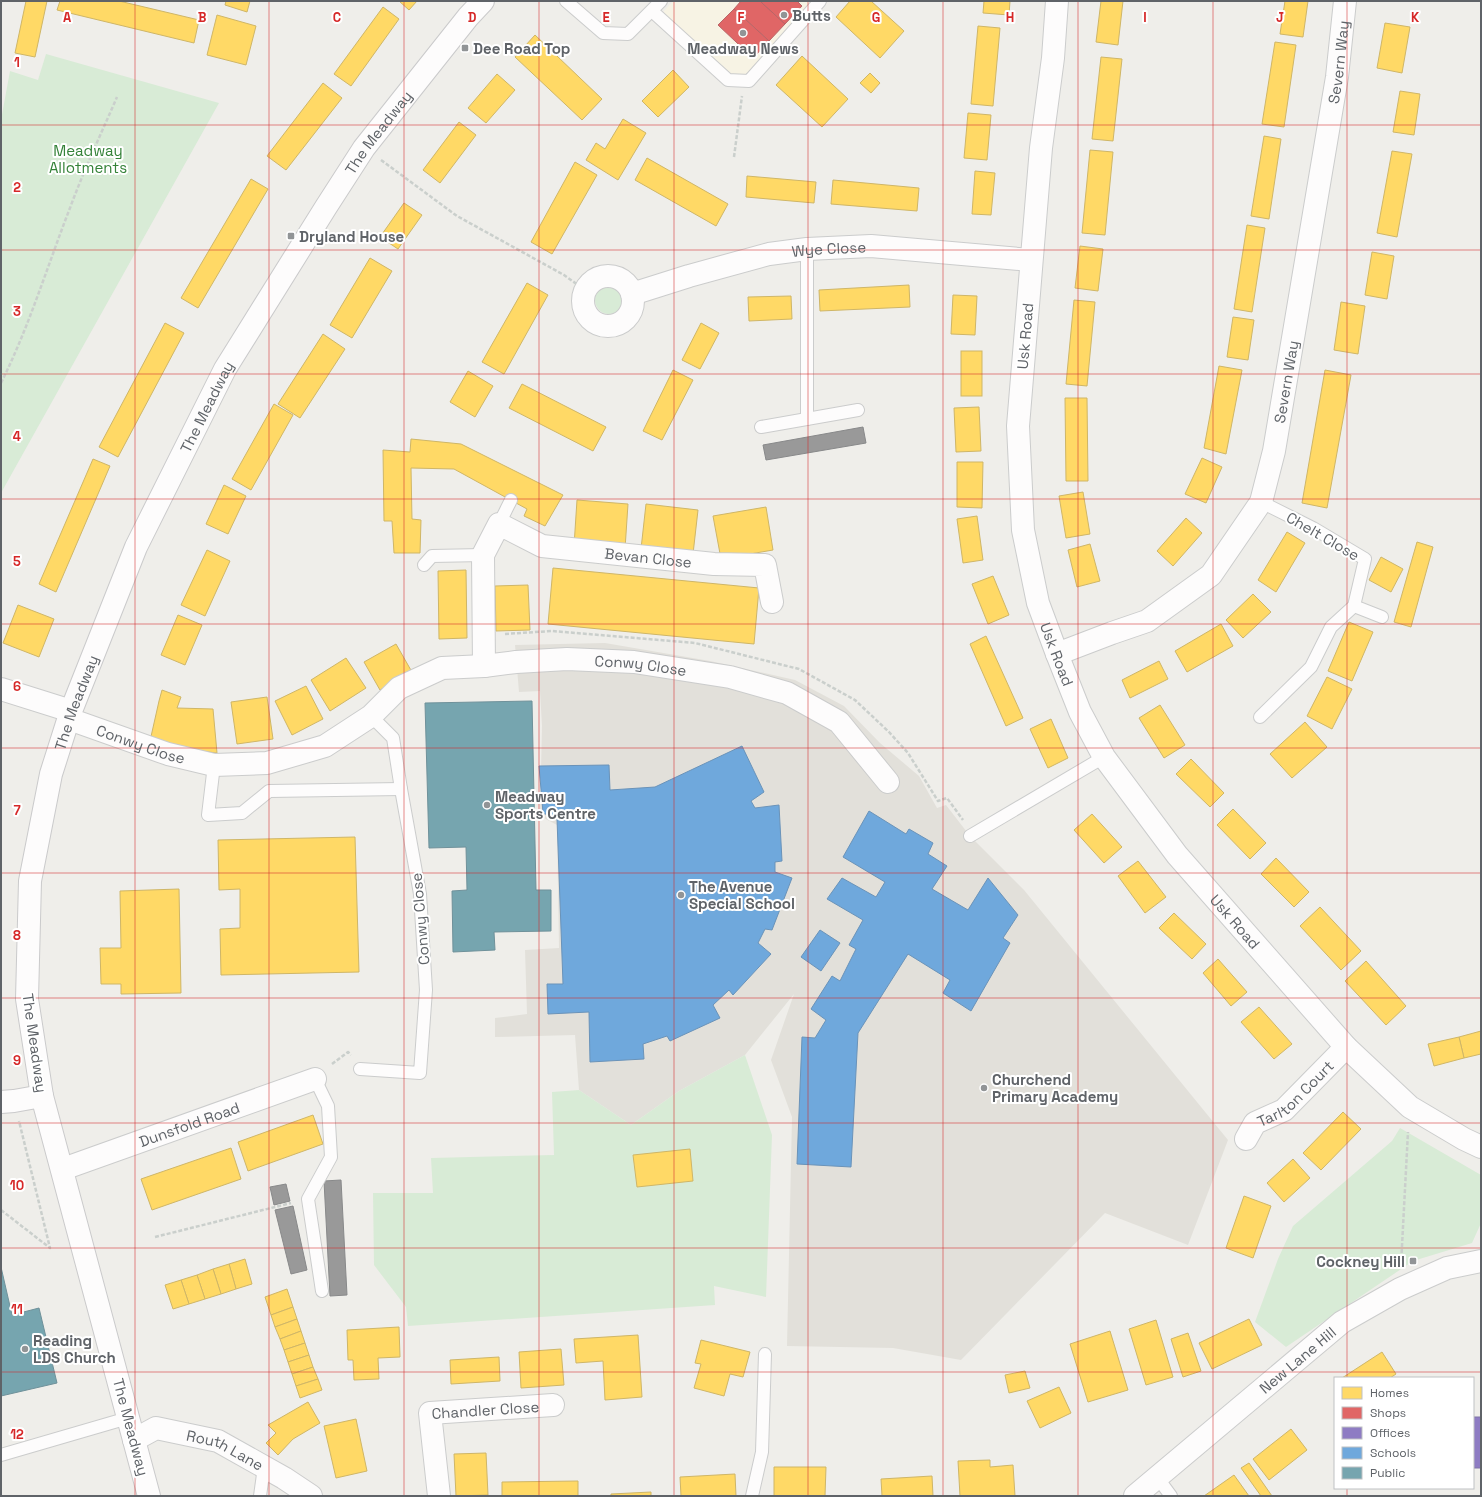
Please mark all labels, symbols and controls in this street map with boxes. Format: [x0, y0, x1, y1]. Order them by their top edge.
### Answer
place label: Butts [792, 6, 831, 25]
text: A [63, 9, 72, 26]
text: B [198, 9, 207, 26]
text: C [333, 9, 341, 26]
text: D [468, 9, 477, 26]
text: E [602, 9, 610, 26]
text: F [738, 9, 745, 26]
text: G [872, 9, 880, 26]
text: H [1006, 9, 1014, 26]
text: I [1143, 9, 1147, 26]
text: J [1276, 9, 1284, 26]
text: K [1411, 9, 1420, 26]
marker: Butts [779, 10, 789, 20]
street label: Severn Way [1323, 20, 1352, 105]
marker: Meadway News [738, 28, 748, 38]
place label: Dee Road Top [473, 39, 570, 58]
place label: Meadway News [687, 39, 799, 58]
marker: Dee Road Top [460, 43, 470, 53]
text: 1 [14, 54, 20, 71]
street label: The Meadway [340, 86, 416, 178]
park label: Meadway Allotments [49, 141, 127, 177]
text: 2 [13, 179, 21, 196]
place label: Dryland House [299, 227, 405, 246]
marker: Dryland House [286, 231, 296, 241]
street label: Wye Close [791, 237, 867, 260]
street label: Usk Road [1013, 302, 1037, 370]
text: 3 [13, 303, 21, 320]
street label: Severn Way [1269, 339, 1302, 425]
street label: The Meadway [175, 357, 237, 455]
text: 4 [13, 428, 21, 445]
street label: Chelt Close [1283, 507, 1363, 565]
street label: Bevan Close [604, 543, 693, 571]
text: 5 [13, 553, 21, 570]
street label: Usk Road [1036, 619, 1078, 689]
street label: Conwy Close [594, 651, 688, 680]
street label: The Meadway [50, 652, 102, 753]
text: 6 [13, 678, 21, 695]
street label: Conwy Close [94, 720, 187, 767]
place label: Meadway Sports Centre [495, 787, 596, 823]
marker: Meadway Sports Centre [482, 800, 492, 810]
text: 7 [13, 802, 21, 819]
street label: Conwy Close [406, 872, 433, 966]
place label: The Avenue Special School [689, 877, 795, 913]
marker: The Avenue Special School [676, 890, 686, 900]
street label: Usk Road [1206, 890, 1265, 953]
text: 8 [13, 927, 21, 944]
street label: The Meadway [19, 992, 51, 1094]
text: 9 [13, 1052, 21, 1069]
street label: Tarlton Court [1254, 1056, 1337, 1130]
place label: Churchend Primary Academy [992, 1070, 1118, 1106]
marker: Churchend Primary Academy [979, 1083, 989, 1093]
street label: Dunsfold Road [136, 1097, 242, 1151]
text: 10 [10, 1177, 24, 1194]
place label: Cockney Hill [1316, 1252, 1405, 1271]
marker: Cockney Hill [1408, 1256, 1418, 1266]
text: 11 [11, 1301, 23, 1318]
street label: New Lane Hill [1255, 1322, 1339, 1397]
place label: Reading LDS Church [33, 1331, 116, 1367]
marker: Reading LDS Church [20, 1344, 30, 1354]
street label: The Meadway [109, 1376, 153, 1478]
legend [1334, 1377, 1474, 1489]
text: Homes [1370, 1385, 1409, 1401]
street label: Chandler Close [431, 1396, 540, 1422]
text: Shops [1370, 1405, 1406, 1421]
street label: Routh Lane [185, 1425, 267, 1474]
text: Offices [1370, 1425, 1410, 1441]
text: 12 [10, 1426, 24, 1443]
text: Schools [1370, 1445, 1416, 1461]
text: Public [1370, 1465, 1405, 1481]

